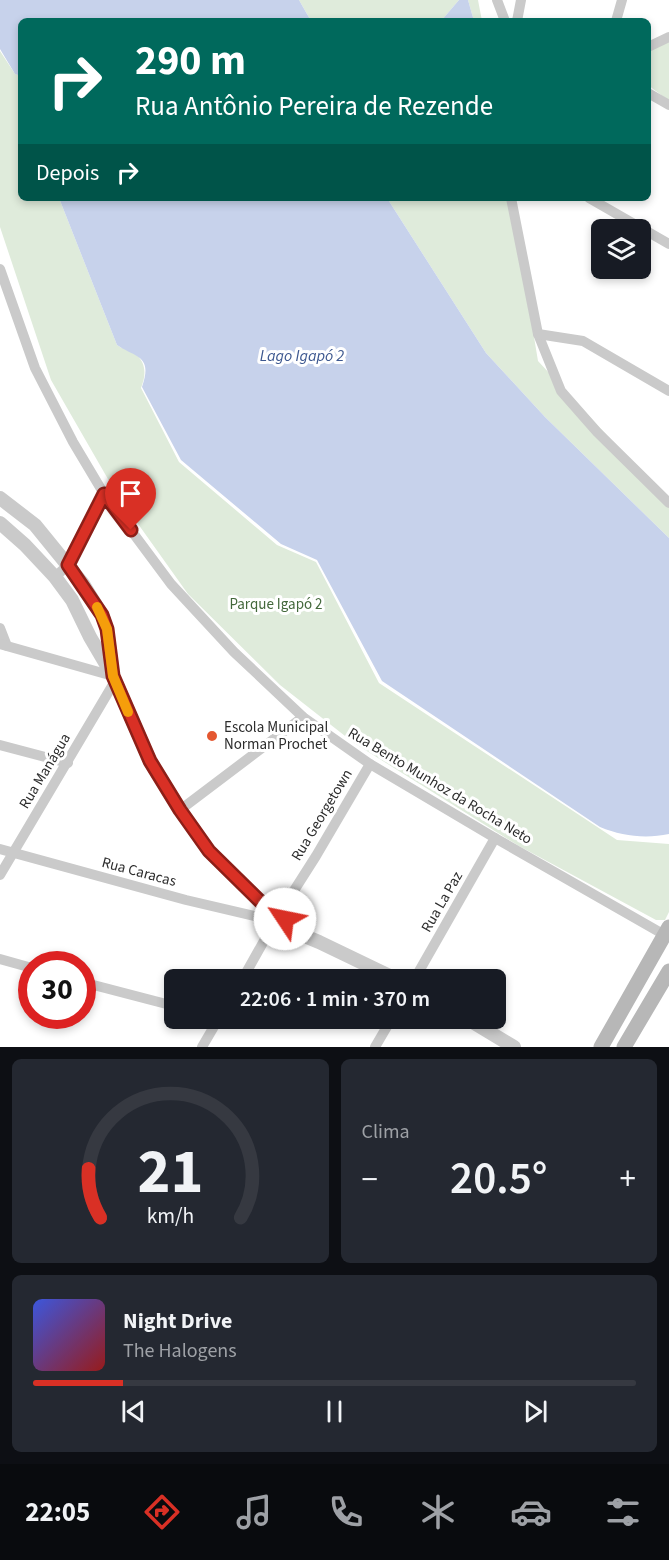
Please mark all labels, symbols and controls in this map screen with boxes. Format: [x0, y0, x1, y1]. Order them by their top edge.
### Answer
text: 290 m [135, 31, 246, 91]
icon: right [36, 42, 114, 120]
text: Rua Antônio Pereira de Rezende [135, 87, 493, 126]
icon: right [111, 156, 144, 189]
text: Depois [36, 157, 99, 189]
map controls [591, 219, 651, 279]
button: layers [591, 219, 651, 279]
water label: Lago Igapó 2 [260, 345, 344, 367]
pin [105, 468, 156, 530]
icon: arrive [114, 477, 147, 510]
park label: Parque Igapó 2 [229, 594, 323, 615]
place label: Escola Municipal Norman Prochet [224, 717, 328, 755]
street label: Rua Bento Munhoz da Rocha Neto [344, 723, 536, 849]
street label: Rua Manágua [14, 729, 76, 813]
marker: Escola Municipal Norman Prochet [205, 729, 219, 743]
street label: Rua Georgetown [286, 765, 358, 865]
street label: Rua Caracas [99, 852, 179, 892]
street label: Rua La Paz [416, 868, 468, 936]
position arrow [253, 887, 317, 951]
speed limit sign: 30 [18, 951, 96, 1029]
text: 22:06 · 1 min · 370 m [240, 983, 430, 1015]
text: Clima [362, 1118, 410, 1146]
text: 21 [137, 1128, 203, 1217]
text: 20.5° [450, 1147, 547, 1211]
text: − [362, 1156, 378, 1203]
text: + [620, 1156, 636, 1203]
text: km/h [146, 1201, 194, 1232]
text: Night Drive [123, 1305, 232, 1337]
text: The Halogens [123, 1337, 237, 1365]
icon: previous [117, 1395, 150, 1428]
icon: pause [318, 1395, 351, 1428]
icon: next [519, 1395, 552, 1428]
icon: directions [141, 1491, 183, 1533]
icon: music [233, 1491, 275, 1533]
icon: phone [325, 1491, 367, 1533]
icon: climate [417, 1491, 459, 1533]
icon: car [510, 1491, 552, 1533]
icon: filters [602, 1491, 644, 1533]
text: 22:05 [25, 1493, 90, 1532]

